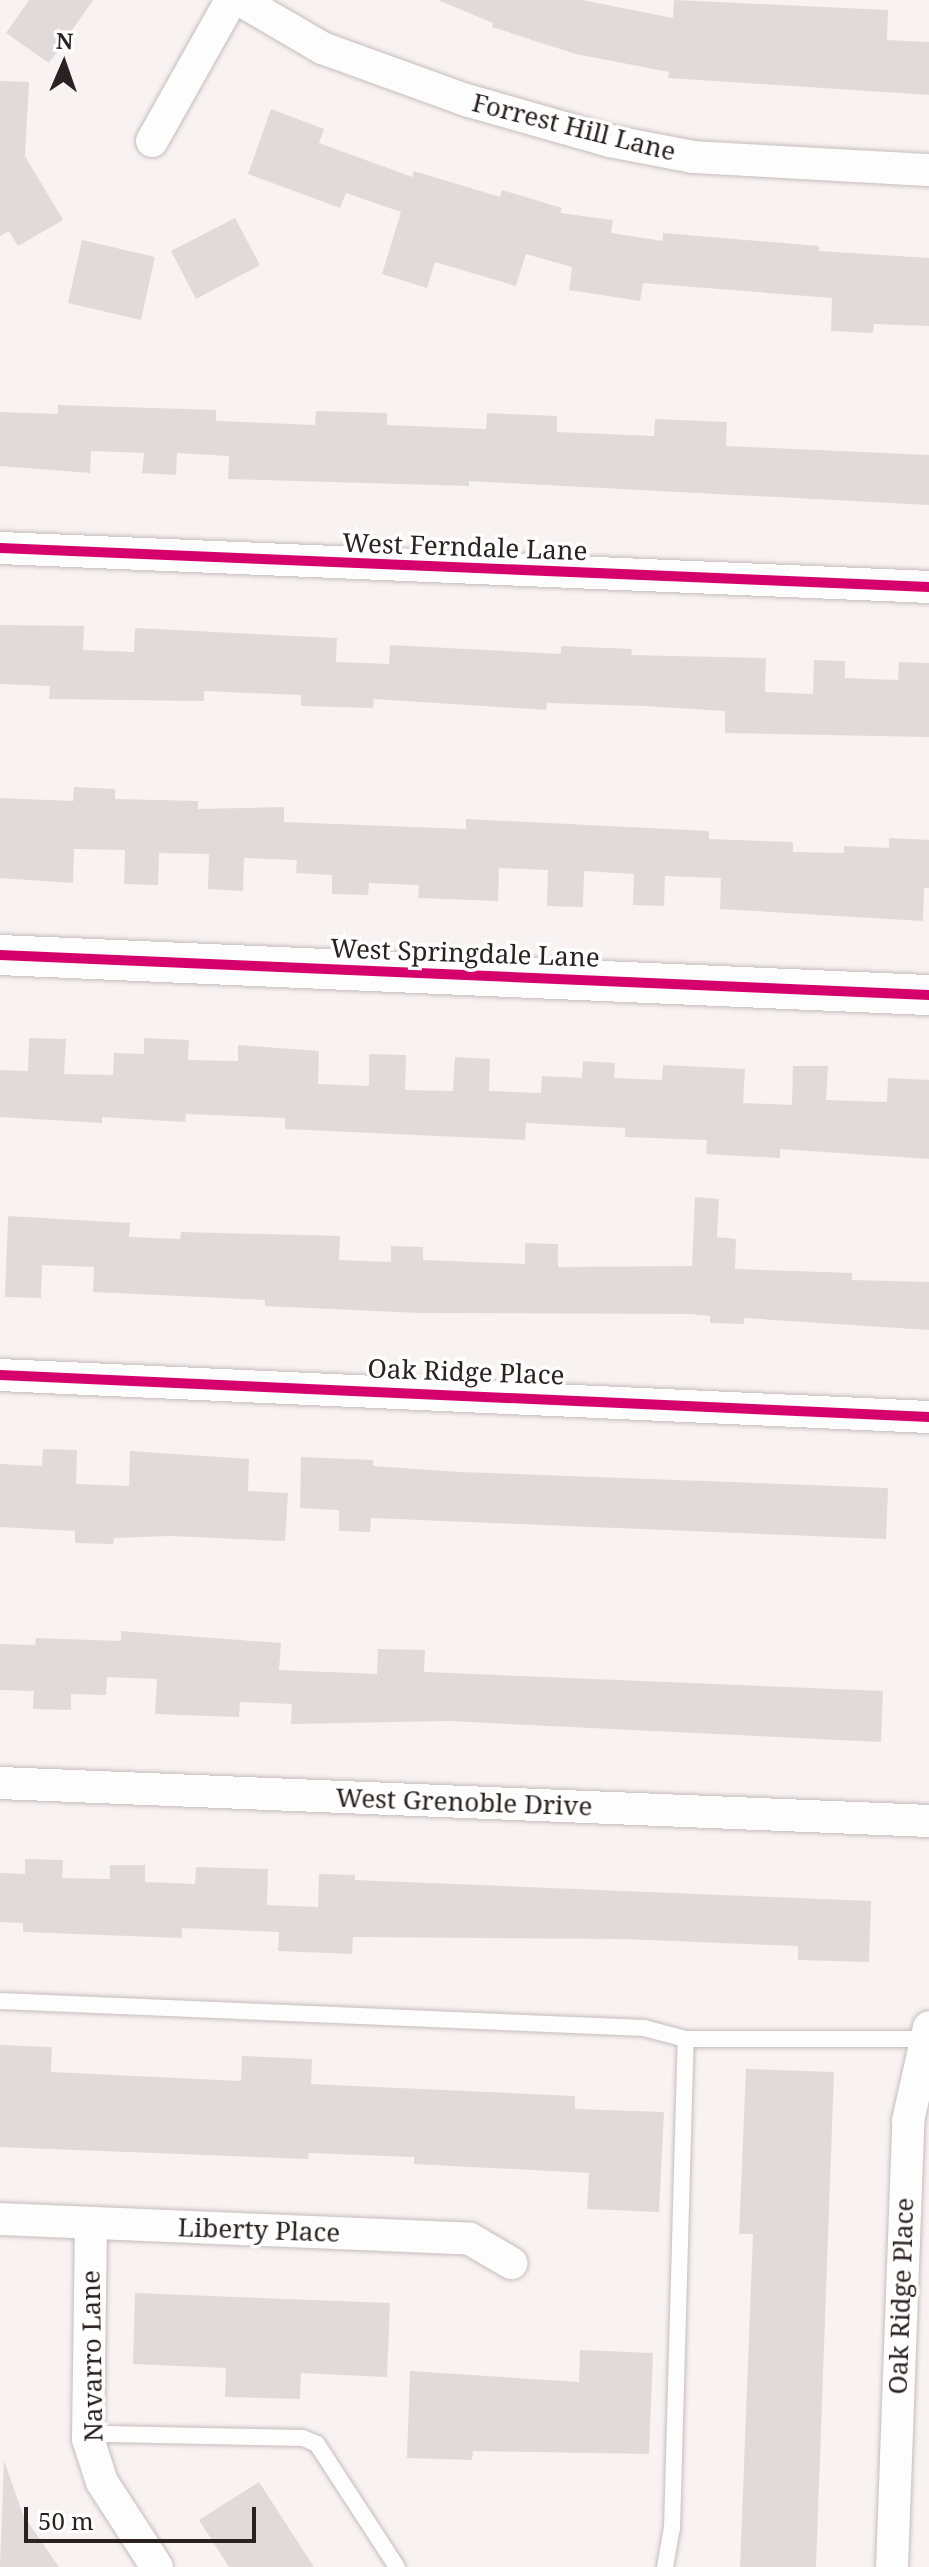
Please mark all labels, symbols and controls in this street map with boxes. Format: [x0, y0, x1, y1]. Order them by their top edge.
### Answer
north arrow [24, 24, 104, 104]
text: N [56, 25, 74, 55]
street label: Forrest Hill Lane [469, 87, 679, 167]
street label: West Ferndale Lane [342, 527, 588, 567]
street label: West Springdale Lane [330, 933, 600, 973]
street label: Oak Ridge Place [367, 1353, 565, 1391]
street label: West Grenoble Drive [335, 1782, 593, 1822]
street label: Oak Ridge Place [882, 2197, 920, 2395]
street label: Liberty Place [177, 2212, 341, 2248]
street label: Navarro Lane [75, 2270, 109, 2442]
scale bar [28, 2491, 260, 2541]
text: 50 m [38, 2504, 94, 2537]

